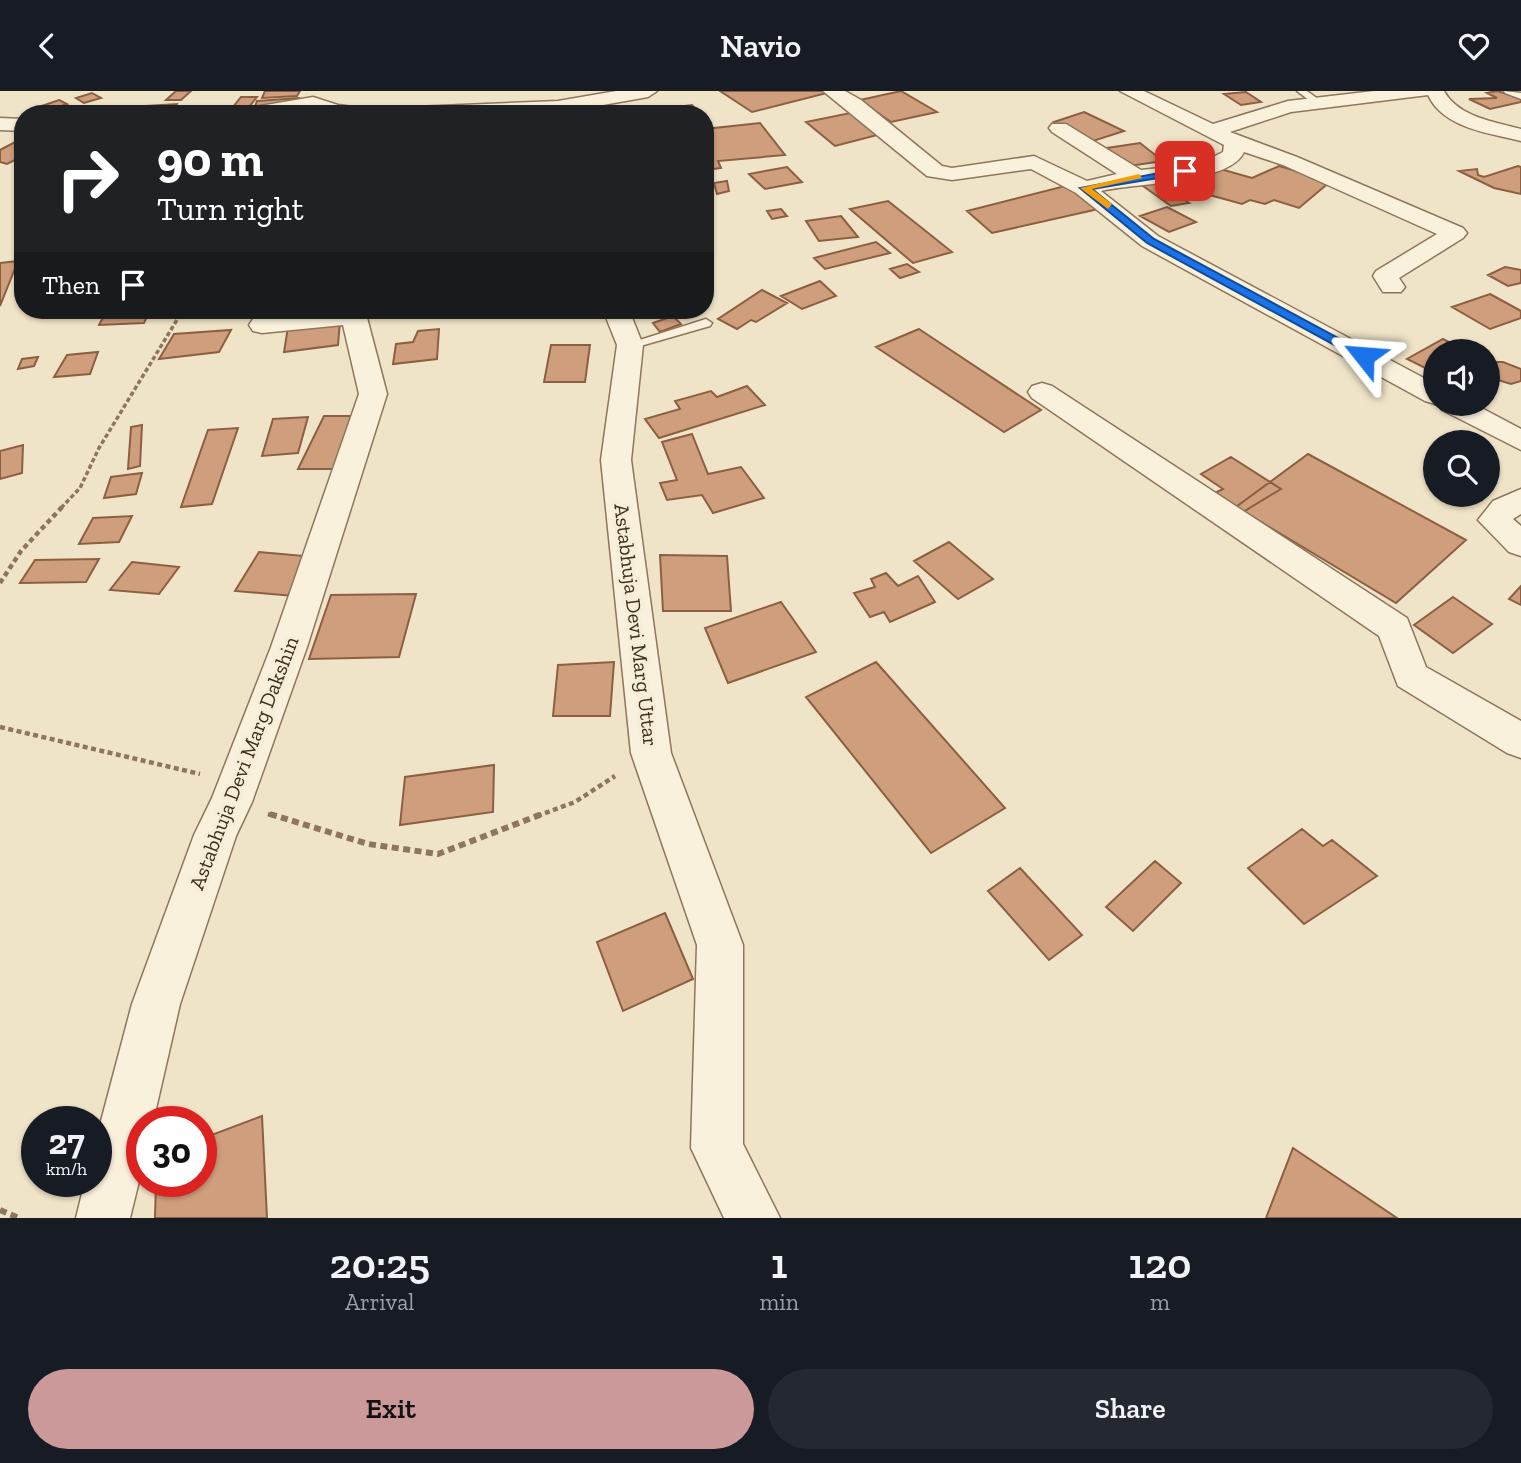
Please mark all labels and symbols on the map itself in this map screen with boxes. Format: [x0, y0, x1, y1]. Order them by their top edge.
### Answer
pin [1155, 141, 1215, 201]
position arrow [1327, 319, 1401, 393]
street label: Astabhuja Devi Marg Uttar [608, 502, 664, 748]
street label: Astabhuja Devi Marg Dakshin [184, 633, 304, 893]
speed limit sign: 30 [126, 1106, 217, 1197]

